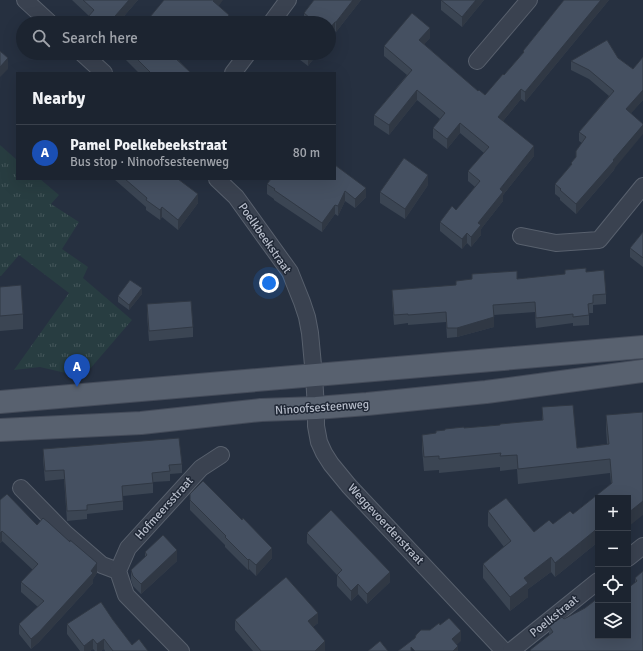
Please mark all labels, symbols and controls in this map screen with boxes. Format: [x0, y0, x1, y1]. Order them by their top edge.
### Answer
search box [16, 16, 336, 60]
icon: search [30, 27, 52, 49]
text: Search here [62, 29, 138, 47]
text: Nearby [32, 88, 85, 109]
text: Pamel Poelkebeekstraat [70, 136, 227, 154]
text: A [41, 145, 49, 161]
text: 80 m [293, 145, 320, 161]
text: Bus stop · Ninoofsesteenweg [70, 154, 229, 170]
street label: Poelkbeekstraat [235, 200, 294, 276]
your location [259, 273, 279, 293]
pin: A [64, 354, 90, 387]
street label: Ninoofsesteenweg [275, 397, 370, 418]
street label: Hofmeersstraat [132, 474, 197, 543]
street label: Weggevoerdenstraat [344, 481, 427, 568]
map controls [595, 495, 631, 639]
button: + [595, 495, 631, 531]
button: − [595, 531, 631, 567]
button: locate [595, 567, 631, 603]
street label: Poelkstraat [527, 592, 582, 641]
button: layers [595, 603, 631, 639]

